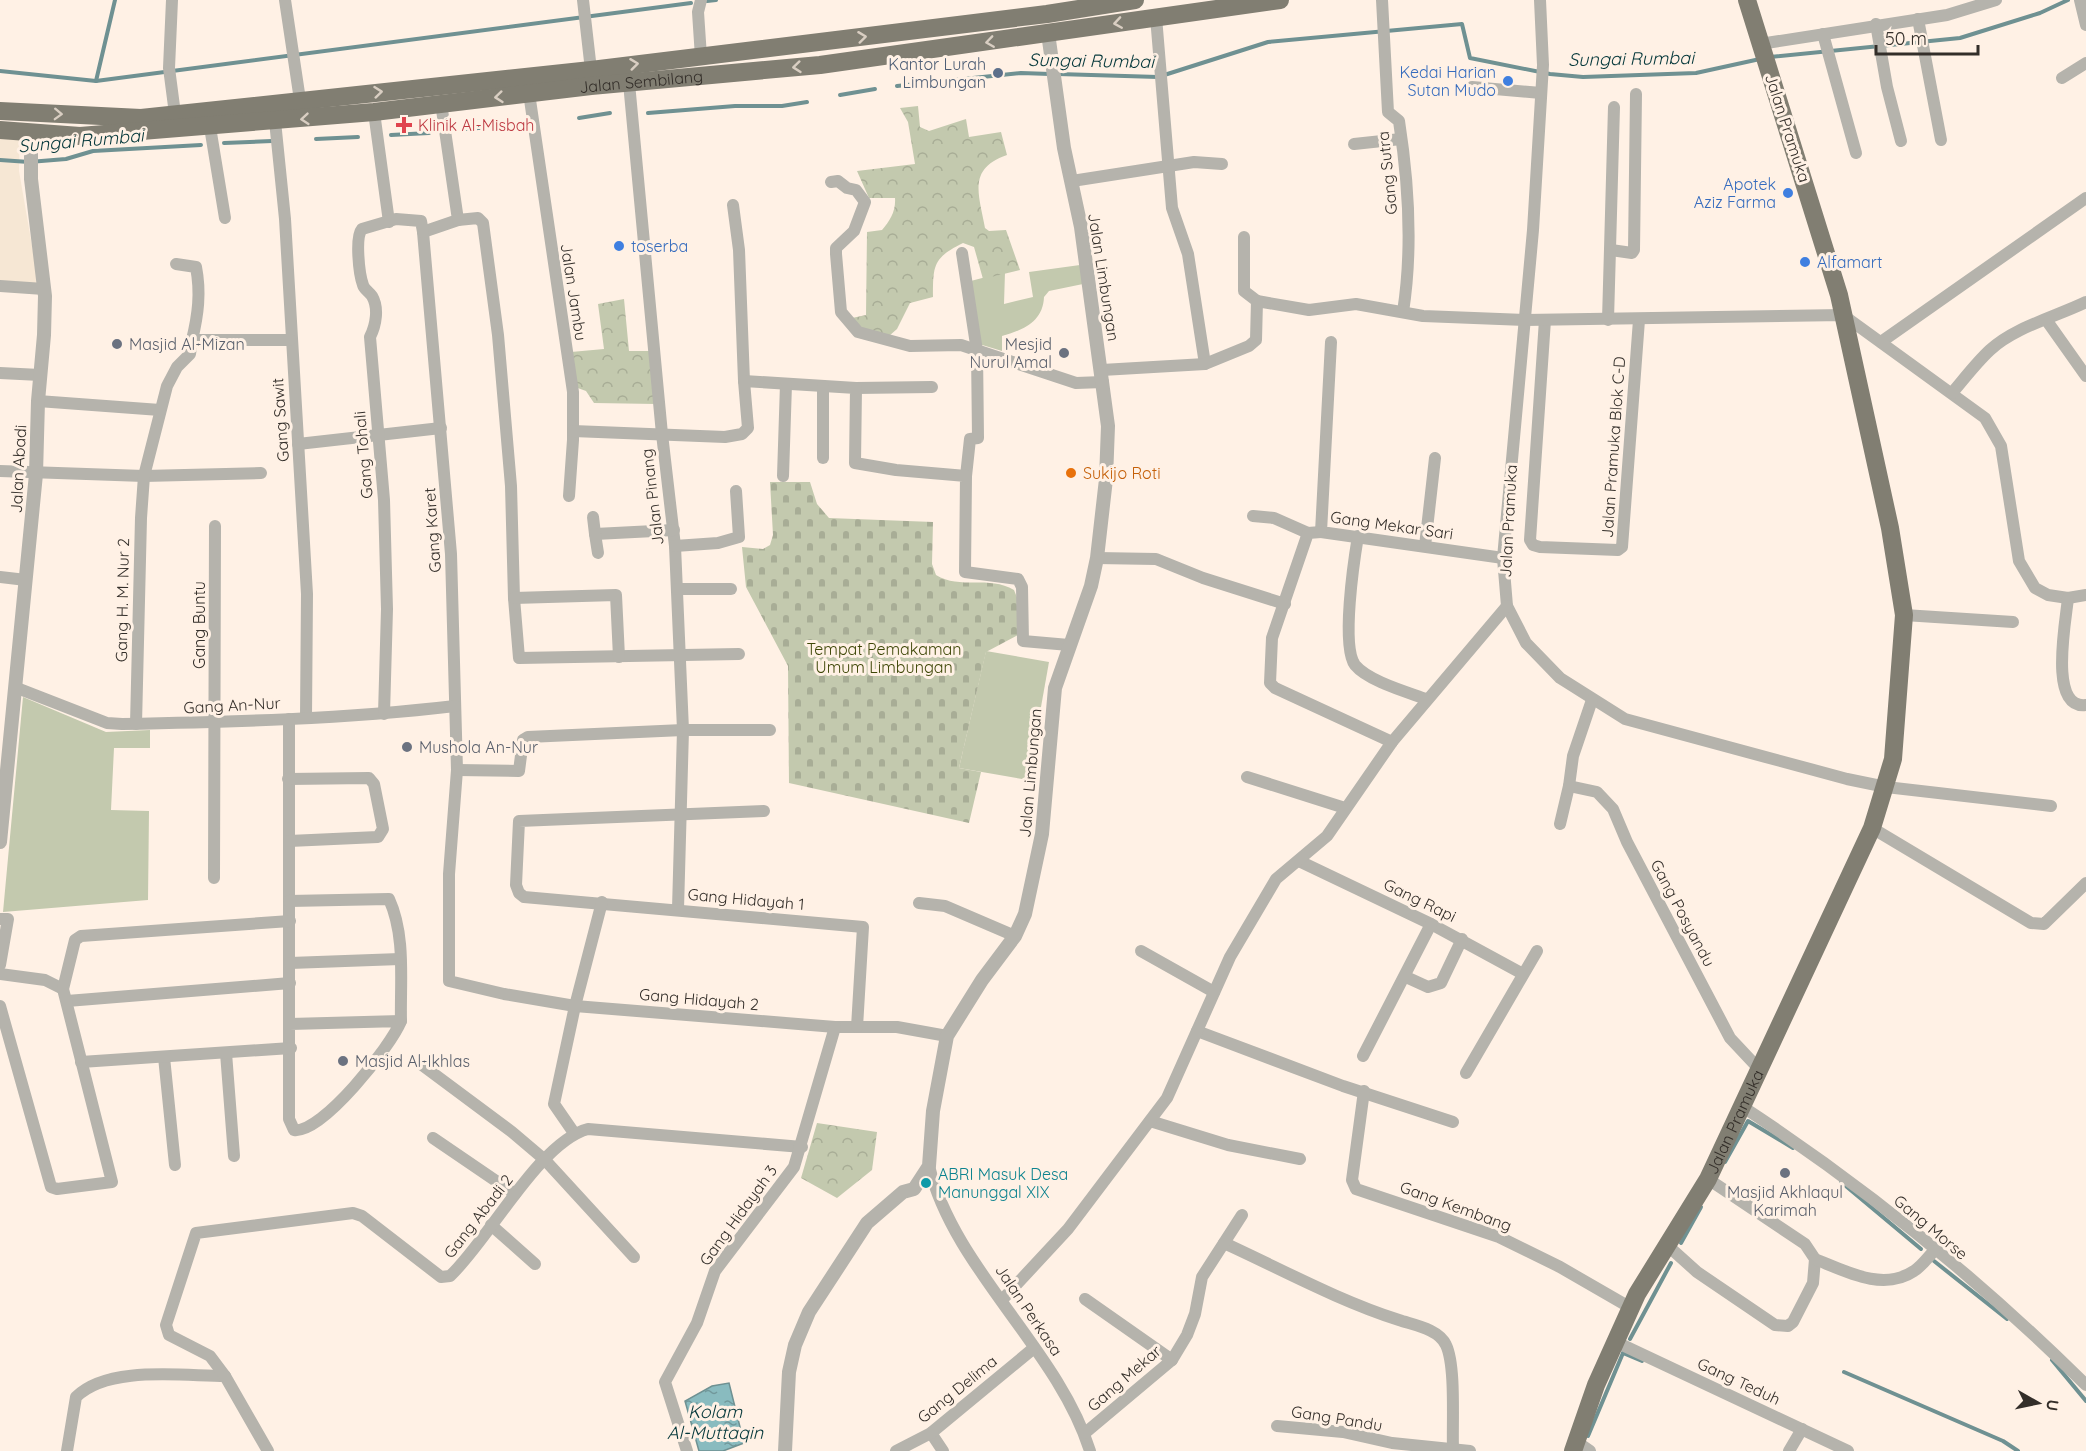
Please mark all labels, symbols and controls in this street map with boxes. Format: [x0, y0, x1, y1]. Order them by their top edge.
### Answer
one-way arrow [1113, 16, 1122, 28]
scale bar [1876, 18, 1978, 56]
text: 50 m [1885, 27, 1927, 50]
one-way arrow [857, 31, 866, 44]
one-way arrow [986, 35, 995, 47]
water label: Sungai Rumbai [1568, 46, 1696, 71]
water label: Sungai Rumbai [1028, 48, 1156, 73]
place label: Kantor Lurah Limbungan [888, 54, 986, 92]
one-way arrow [630, 58, 639, 71]
one-way arrow [792, 60, 802, 73]
place label: Kedai Harian Sutan Mudo [1400, 62, 1496, 100]
street label: Jalan Sembilang [578, 66, 704, 97]
marker: Kantor Lurah Limbungan [991, 66, 1005, 80]
street label: Jalan Pramuka [1761, 71, 1815, 185]
marker: Kedai Harian Sutan Mudo [1501, 74, 1515, 88]
one-way arrow [373, 86, 383, 99]
one-way arrow [494, 90, 503, 103]
one-way arrow [54, 108, 63, 121]
one-way arrow [300, 112, 309, 125]
place label: Klinik Al-Misbah [418, 115, 534, 135]
marker: Klinik Al-Misbah [395, 116, 413, 134]
water label: Sungai Rumbai [17, 123, 147, 157]
street label: Gang Sutra [1373, 130, 1401, 216]
place label: Apotek Aziz Farma [1694, 174, 1776, 212]
marker: Apotek Aziz Farma [1781, 186, 1795, 200]
street label: Jalan Limbungan [1084, 212, 1124, 342]
place label: toserba [631, 236, 688, 256]
marker: toserba [612, 239, 626, 253]
street label: Jalan Jambu [556, 242, 592, 342]
place label: Alfamart [1817, 252, 1882, 272]
marker: Alfamart [1798, 255, 1812, 269]
place label: Masjid Al-Mizan [129, 334, 245, 354]
place label: Mesjid Nurul Amal [970, 334, 1052, 372]
marker: Masjid Al-Mizan [110, 337, 124, 351]
marker: Mesjid Nurul Amal [1057, 346, 1071, 360]
street label: Jalan Pramuka Blok C-D [1597, 356, 1629, 538]
street label: Gang Sawit [267, 377, 293, 463]
street label: Gang Tohali [349, 410, 377, 500]
street label: Jalan Abadi [6, 424, 30, 514]
street label: Jalan Pinang [636, 448, 668, 546]
place label: Sukijo Roti [1083, 463, 1161, 483]
street label: Jalan Pramuka [1495, 464, 1521, 578]
marker: Sukijo Roti [1064, 466, 1078, 480]
street label: Gang Karet [419, 487, 445, 573]
street label: Gang Mekar Sari [1329, 506, 1455, 544]
street label: Gang H. M. Nur 2 [111, 538, 133, 662]
street label: Gang Buntu [189, 581, 209, 669]
park label: Tempat Pemakaman Umum Limbungan [807, 639, 962, 677]
street label: Gang An-Nur [183, 692, 281, 718]
street label: Jalan Limbungan [1014, 708, 1046, 838]
place label: Mushola An-Nur [419, 737, 538, 757]
marker: Mushola An-Nur [400, 740, 414, 754]
street label: Gang Posyandu [1646, 856, 1720, 970]
street label: Gang Rapi [1380, 874, 1460, 926]
street label: Gang Hidayah 1 [687, 884, 805, 914]
street label: Gang Hidayah 2 [638, 984, 760, 1014]
place label: Masjid Al-Ikhlas [355, 1051, 470, 1071]
marker: Masjid Al-Ikhlas [336, 1054, 350, 1068]
street label: Jalan Pramuka [1702, 1066, 1768, 1177]
street label: Gang Hidayah 3 [695, 1161, 781, 1269]
place label: ABRI Masuk Desa Manunggal XIX [938, 1164, 1068, 1202]
marker: Masjid Akhlaqul Karimah [1778, 1166, 1792, 1180]
street label: Gang Abadi 2 [439, 1170, 517, 1262]
marker: ABRI Masuk Desa Manunggal XIX [919, 1176, 933, 1190]
street label: Gang Kembang [1397, 1177, 1515, 1235]
place label: Masjid Akhlaqul Karimah [1727, 1182, 1843, 1220]
street label: Gang Morse [1890, 1190, 1972, 1264]
street label: Jalan Perkasa [991, 1260, 1067, 1360]
street label: Gang Mekar [1083, 1341, 1165, 1415]
street label: Gang Delima [913, 1351, 1001, 1427]
street label: Gang Teduh [1694, 1353, 1784, 1409]
north arrow [2008, 1373, 2068, 1433]
text: U [2042, 1398, 2064, 1412]
water label: Kolam Al-Muttaqin [667, 1400, 764, 1444]
street label: Gang Pandu [1290, 1401, 1384, 1435]

